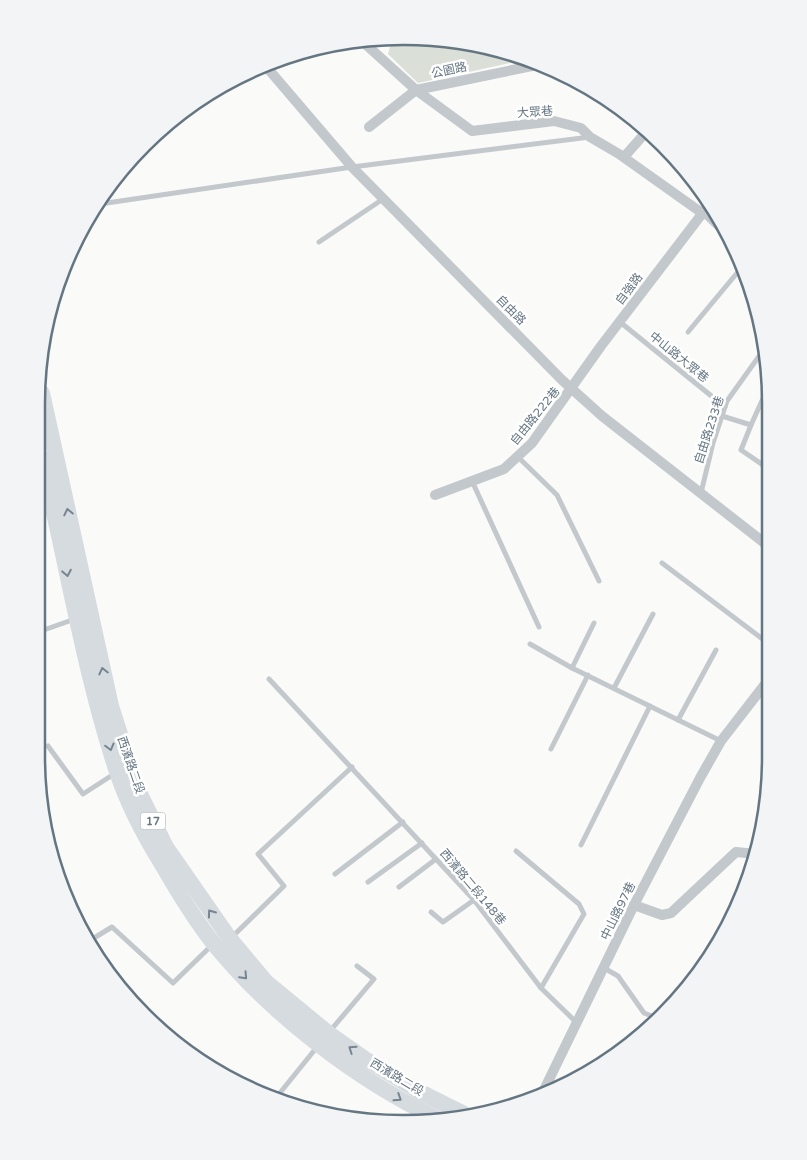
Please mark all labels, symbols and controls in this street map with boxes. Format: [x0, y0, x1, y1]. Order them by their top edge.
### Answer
street label: 公園路 [430, 59, 468, 81]
street label: 大眾巷 [517, 104, 553, 120]
street label: 自強路 [613, 270, 645, 308]
street label: 自由路 [493, 292, 529, 328]
street label: 中山路大眾巷 [647, 329, 711, 385]
street label: 自由路222巷 [507, 384, 563, 448]
street label: 自由路233巷 [691, 394, 727, 466]
one-way arrow [63, 508, 74, 517]
one-way arrow [61, 568, 71, 577]
one-way arrow [98, 667, 109, 675]
street label: 西濱路二段 [115, 734, 147, 796]
one-way arrow [104, 743, 115, 752]
road number: 17 [140, 812, 166, 829]
street label: 西濱路二段148巷 [437, 846, 509, 928]
street label: 中山路97巷 [598, 880, 638, 942]
one-way arrow [208, 909, 217, 919]
one-way arrow [238, 970, 247, 979]
one-way arrow [348, 1046, 357, 1055]
street label: 西濱路二段 [368, 1056, 426, 1098]
one-way arrow [393, 1091, 402, 1101]

